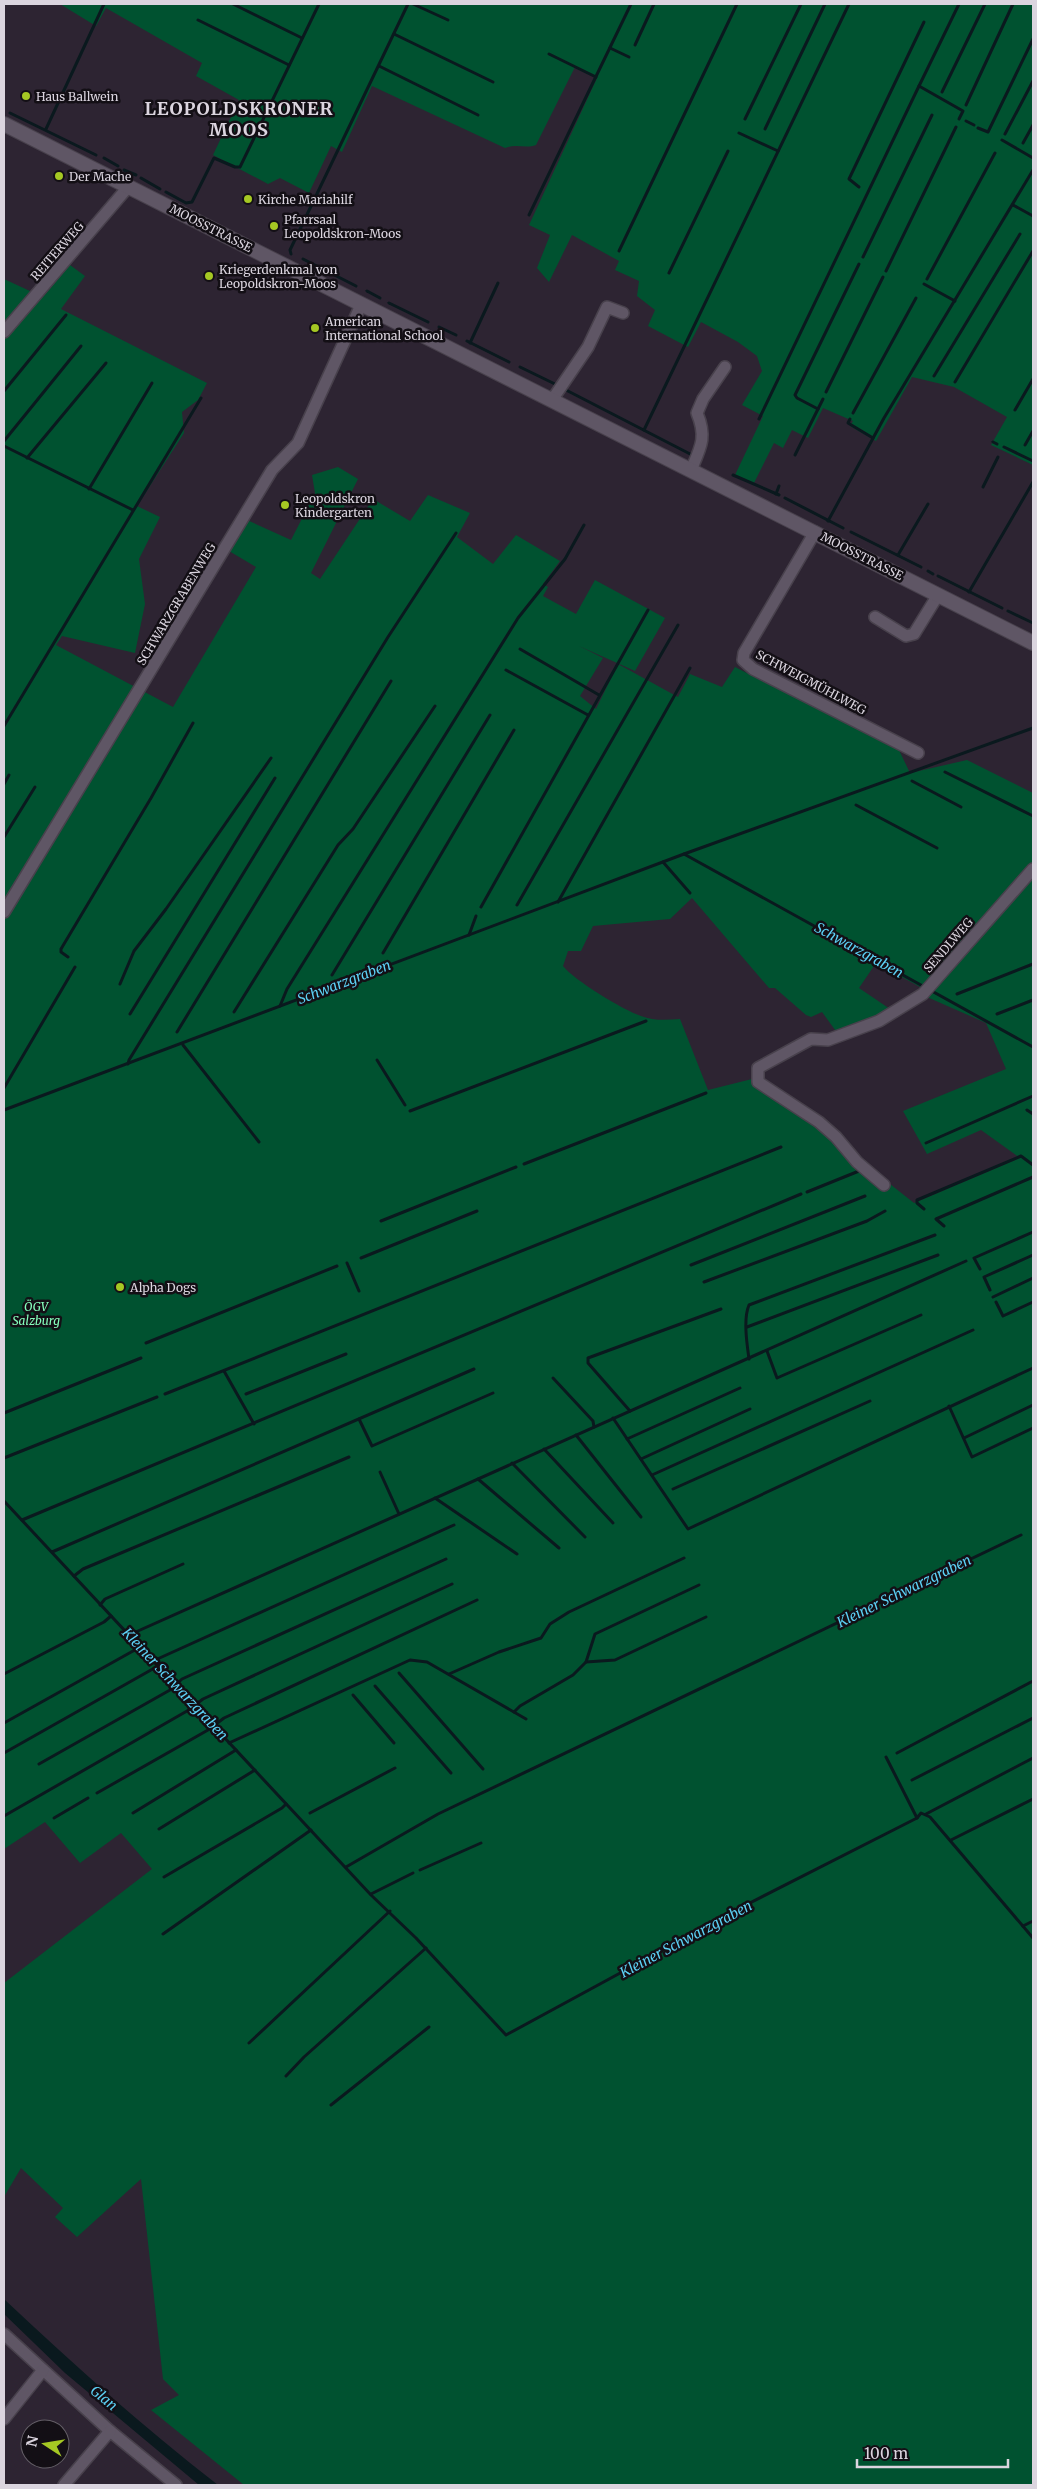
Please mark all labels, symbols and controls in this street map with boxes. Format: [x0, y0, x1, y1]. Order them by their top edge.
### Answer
place label: Haus Ballwein [36, 89, 118, 104]
marker: Haus Ballwein [20, 90, 32, 102]
district label: LEOPOLDSKRONER MOOS [145, 97, 333, 141]
place label: Der Mache [69, 169, 131, 184]
marker: Der Mache [53, 170, 65, 182]
place label: Kirche Mariahilf [258, 192, 353, 207]
marker: Kirche Mariahilf [242, 193, 254, 205]
street label: MOOSSTRASSE [167, 201, 255, 255]
place label: Pfarrsaal Leopoldskron-Moos [284, 212, 401, 241]
street label: REITERWEG [27, 218, 87, 283]
marker: Pfarrsaal Leopoldskron-Moos [268, 220, 280, 232]
place label: Kriegerdenkmal von Leopoldskron-Moos [219, 262, 337, 291]
marker: Kriegerdenkmal von Leopoldskron-Moos [203, 270, 215, 282]
place label: American International School [324, 314, 443, 343]
marker: American International School [309, 322, 321, 334]
place label: Leopoldskron Kindergarten [295, 491, 375, 520]
marker: Leopoldskron Kindergarten [279, 499, 291, 511]
street label: MOOSSTRASSE [818, 529, 906, 583]
street label: SCHWARZGRABENWEG [134, 540, 219, 668]
street label: SCHWEIGMÜHLWEG [753, 647, 869, 718]
street label: SENDLWEG [920, 914, 976, 976]
water label: Schwarzgraben [811, 918, 907, 982]
water label: Schwarzgraben [295, 956, 393, 1008]
place label: Alpha Dogs [129, 1280, 196, 1295]
marker: Alpha Dogs [114, 1281, 126, 1293]
park label: ÖGV Salzburg [12, 1299, 60, 1328]
water label: Kleiner Schwarzgraben [833, 1551, 974, 1632]
water label: Kleiner Schwarzgraben [118, 1623, 232, 1744]
water label: Kleiner Schwarzgraben [616, 1896, 755, 1982]
water label: Glan [87, 2382, 121, 2414]
north arrow [20, 2419, 70, 2469]
text: N [22, 2434, 42, 2449]
scale bar [857, 2436, 1008, 2468]
text: 100 m [864, 2444, 908, 2463]

